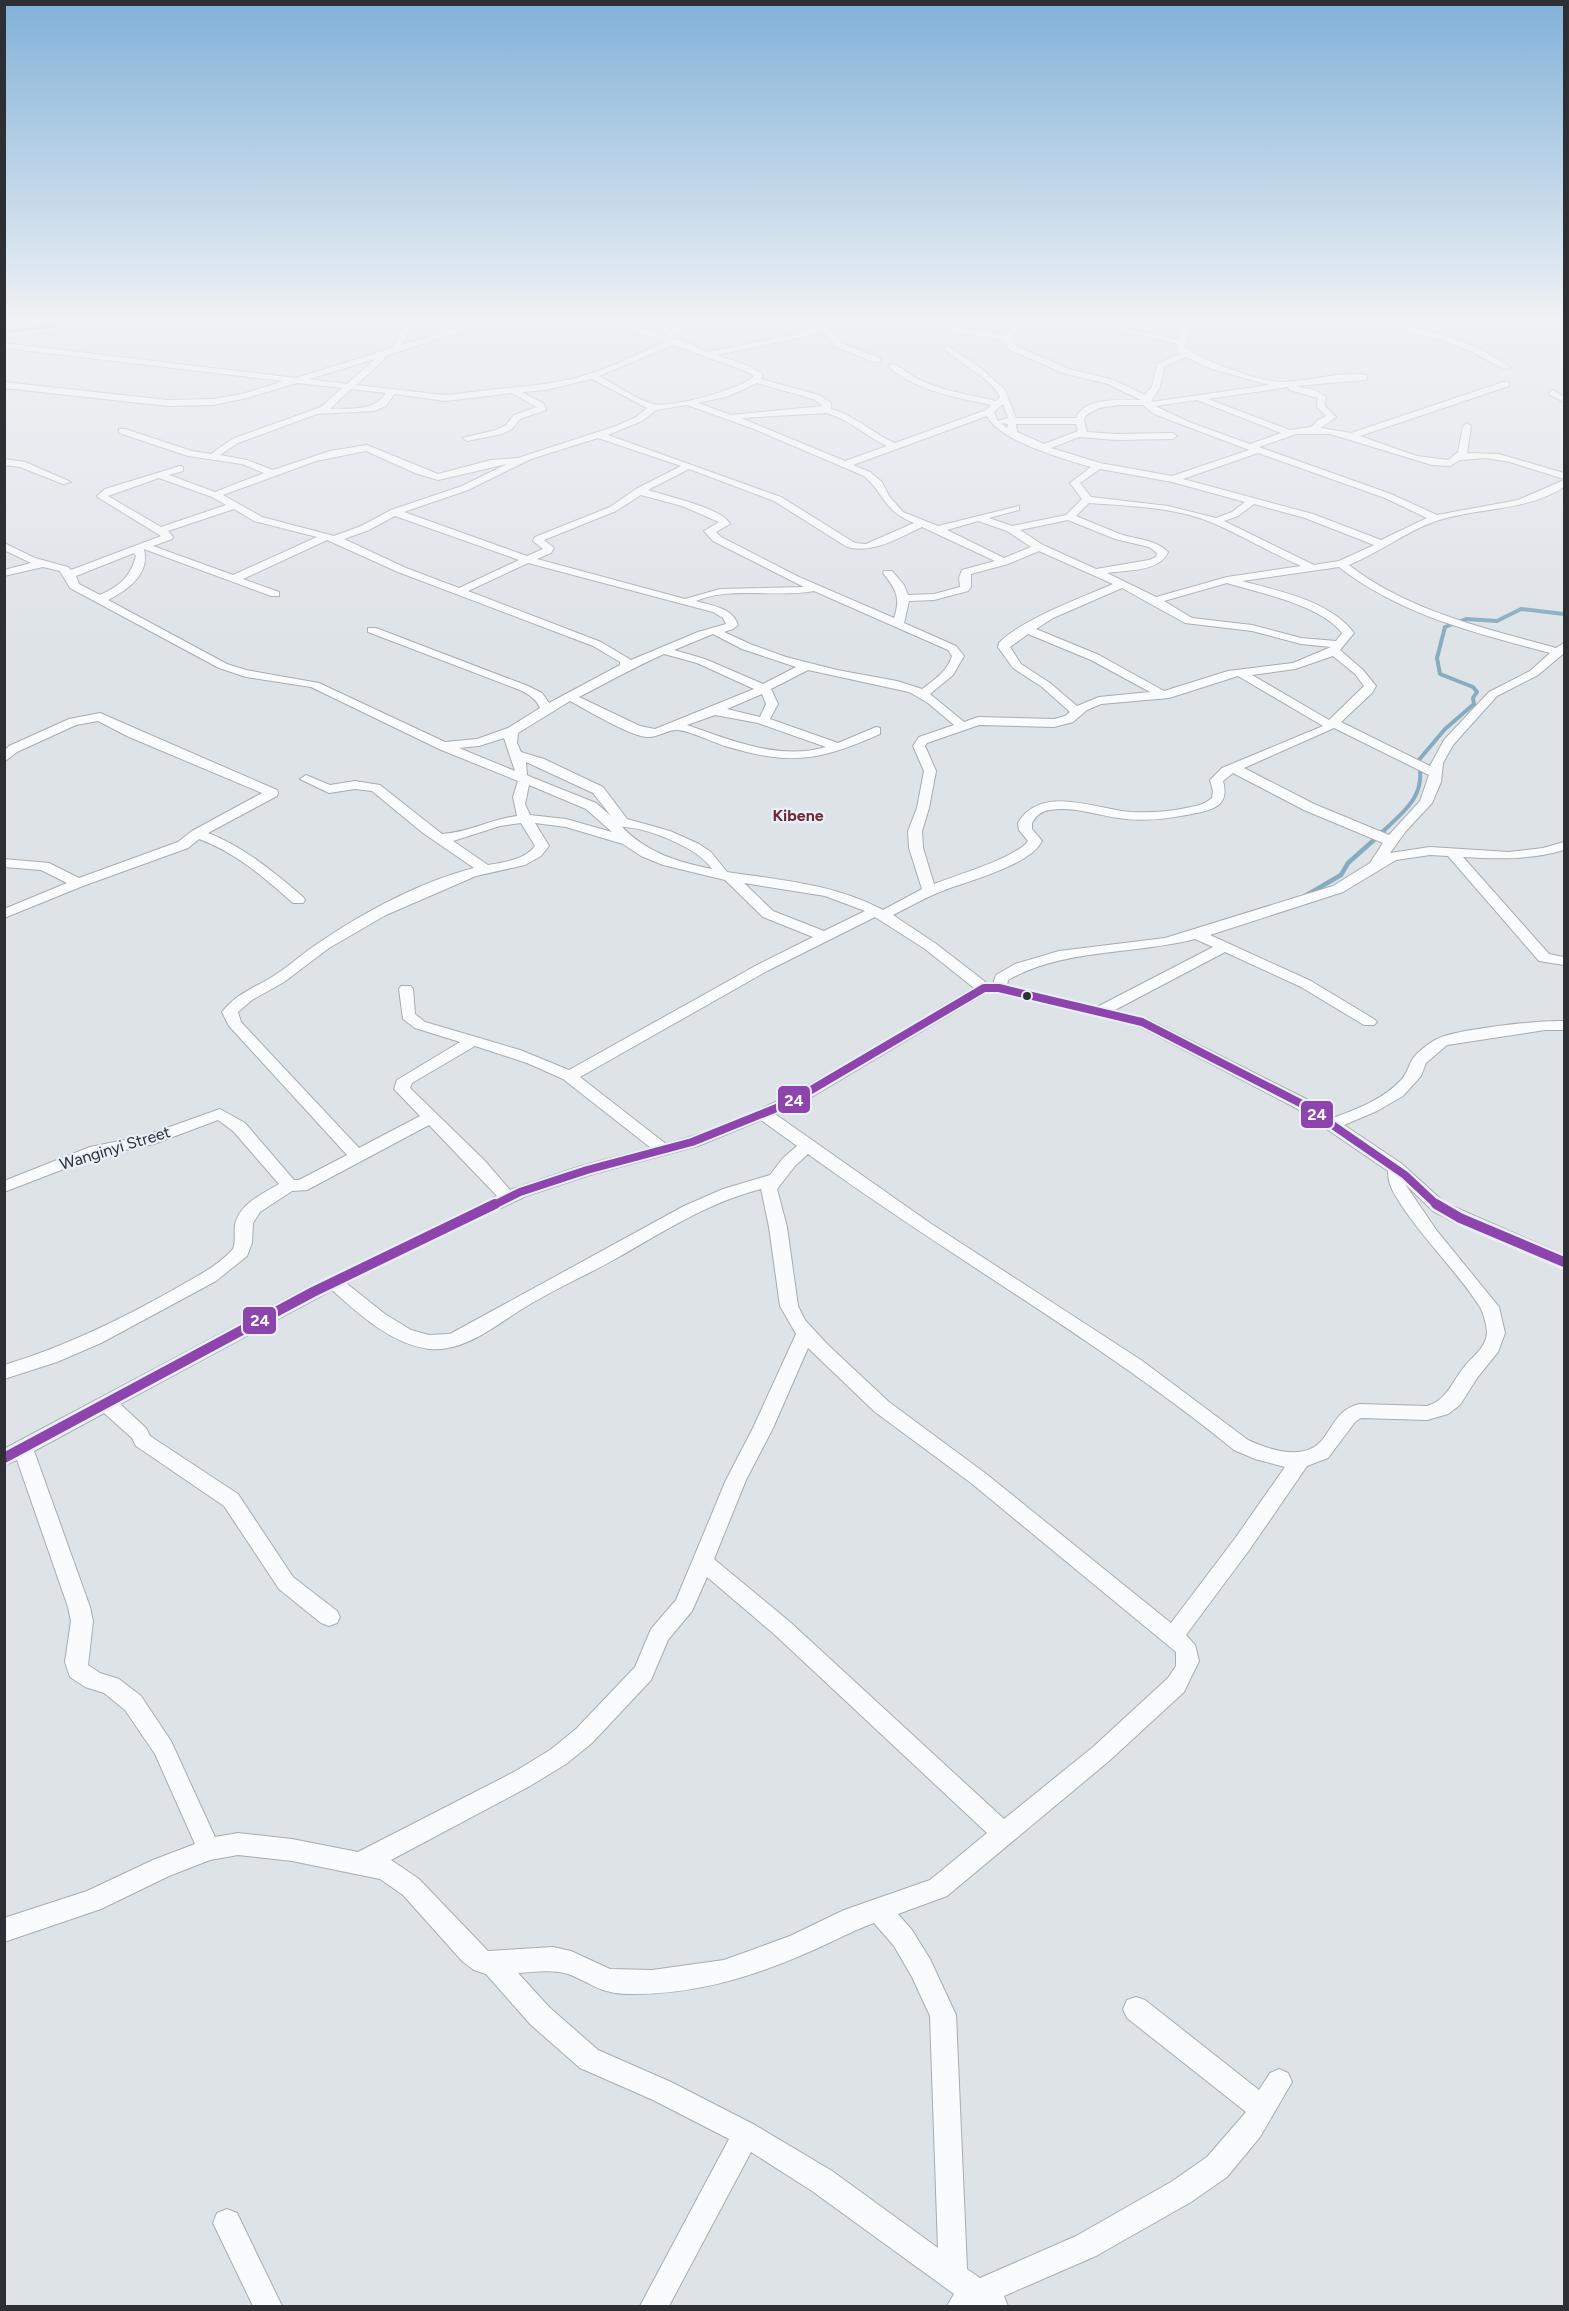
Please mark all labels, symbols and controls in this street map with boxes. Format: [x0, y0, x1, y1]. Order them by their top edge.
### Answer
district label: Kibene [772, 806, 824, 825]
unlabelled marker [1021, 990, 1033, 1002]
line badge: 24 [777, 1085, 811, 1114]
text: 24 [784, 1091, 804, 1110]
line badge: 24 [1300, 1100, 1334, 1129]
text: 24 [1307, 1105, 1327, 1124]
street label: Wanginyi Street [57, 1122, 173, 1174]
line badge: 24 [242, 1306, 277, 1335]
text: 24 [250, 1311, 270, 1330]

